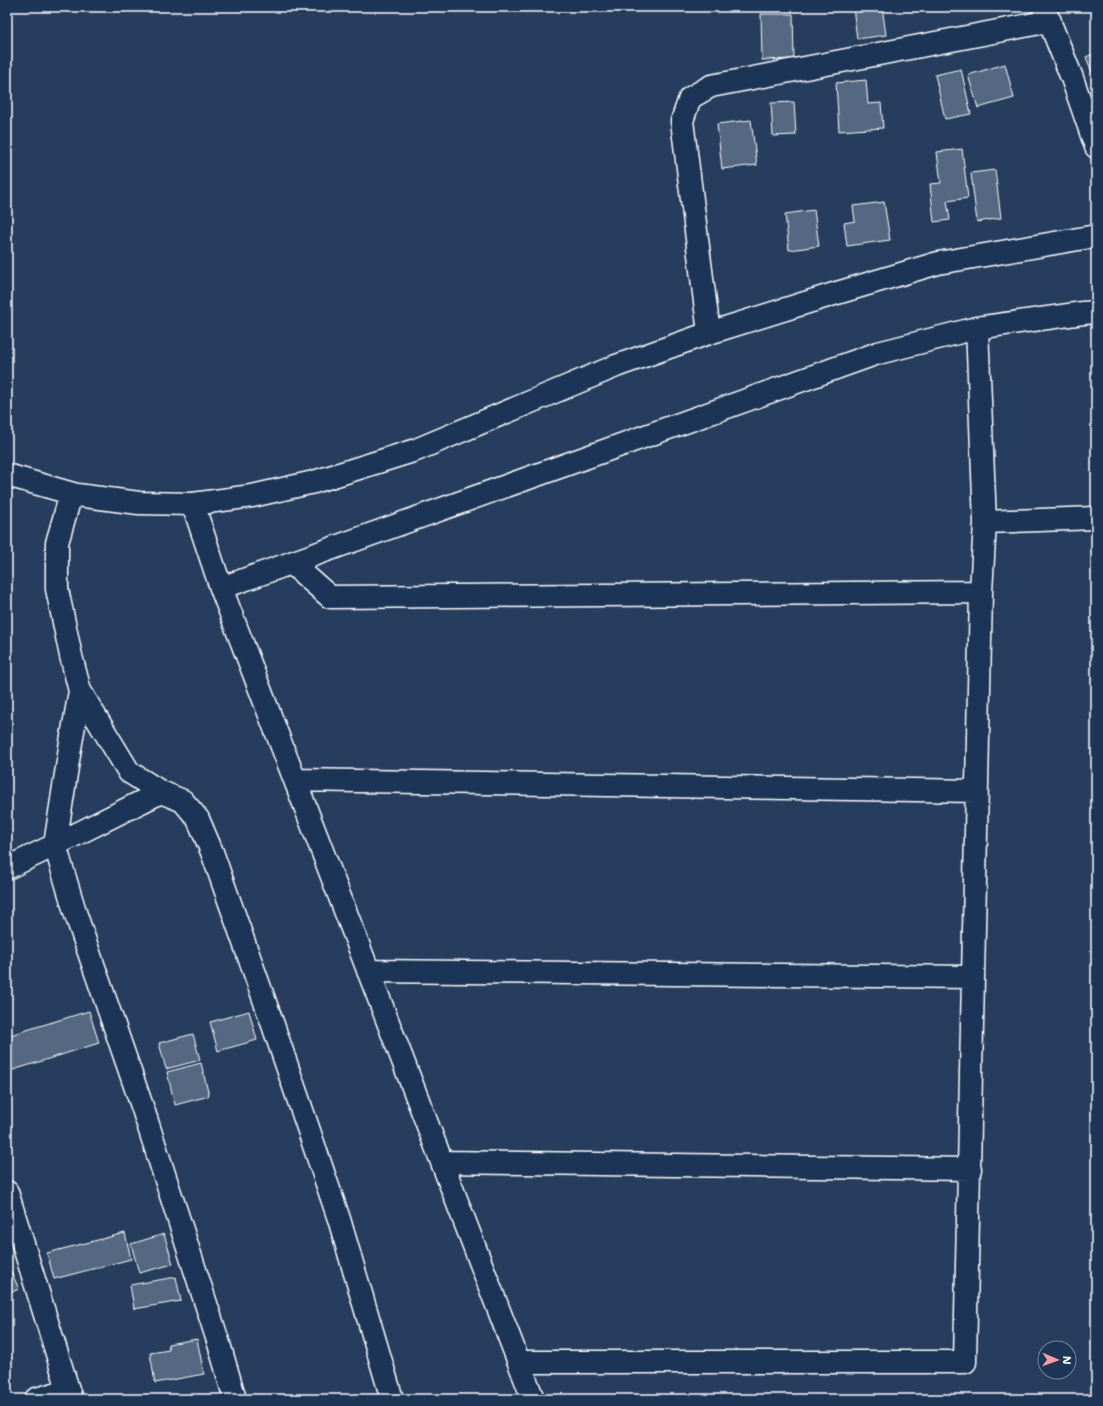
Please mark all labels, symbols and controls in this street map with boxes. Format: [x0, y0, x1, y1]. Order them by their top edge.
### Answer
north arrow [1037, 1340, 1077, 1380]
text: N [1059, 1356, 1074, 1365]

